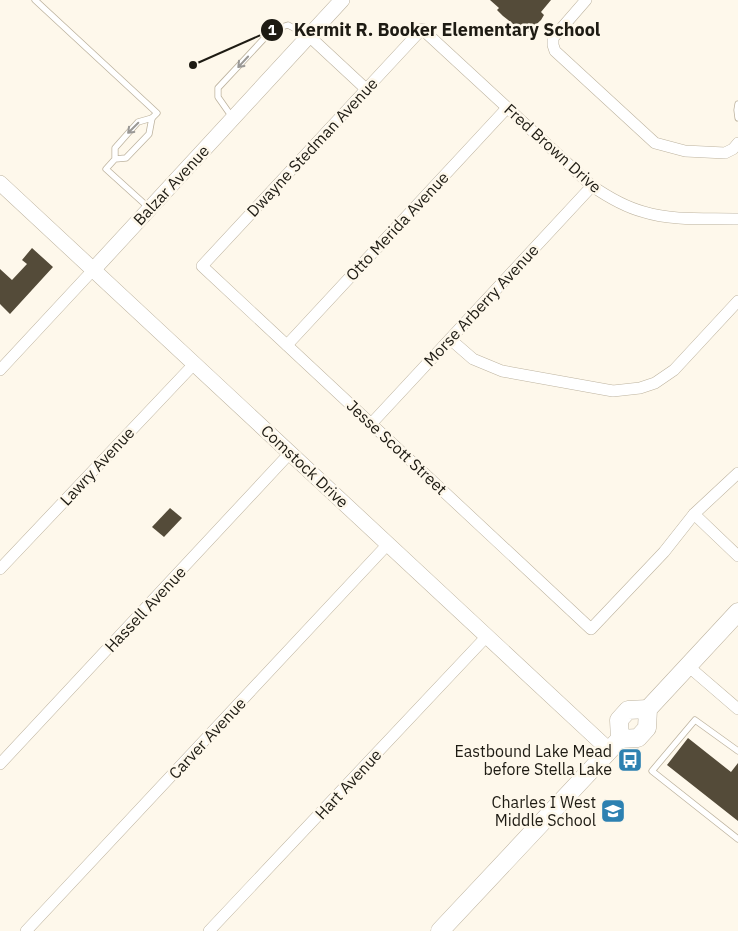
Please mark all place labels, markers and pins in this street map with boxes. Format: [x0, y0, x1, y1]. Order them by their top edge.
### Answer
callout: Kermit R. Booker Elementary School [259, 14, 611, 47]
place label: Eastbound Lake Mead before Stella Lake [454, 741, 612, 779]
bus stop icon: Eastbound Lake Mead before Stella Lake [617, 747, 643, 773]
place label: Charles I West Middle School [492, 792, 596, 830]
school or university icon: Charles I West Middle School [600, 798, 626, 824]

